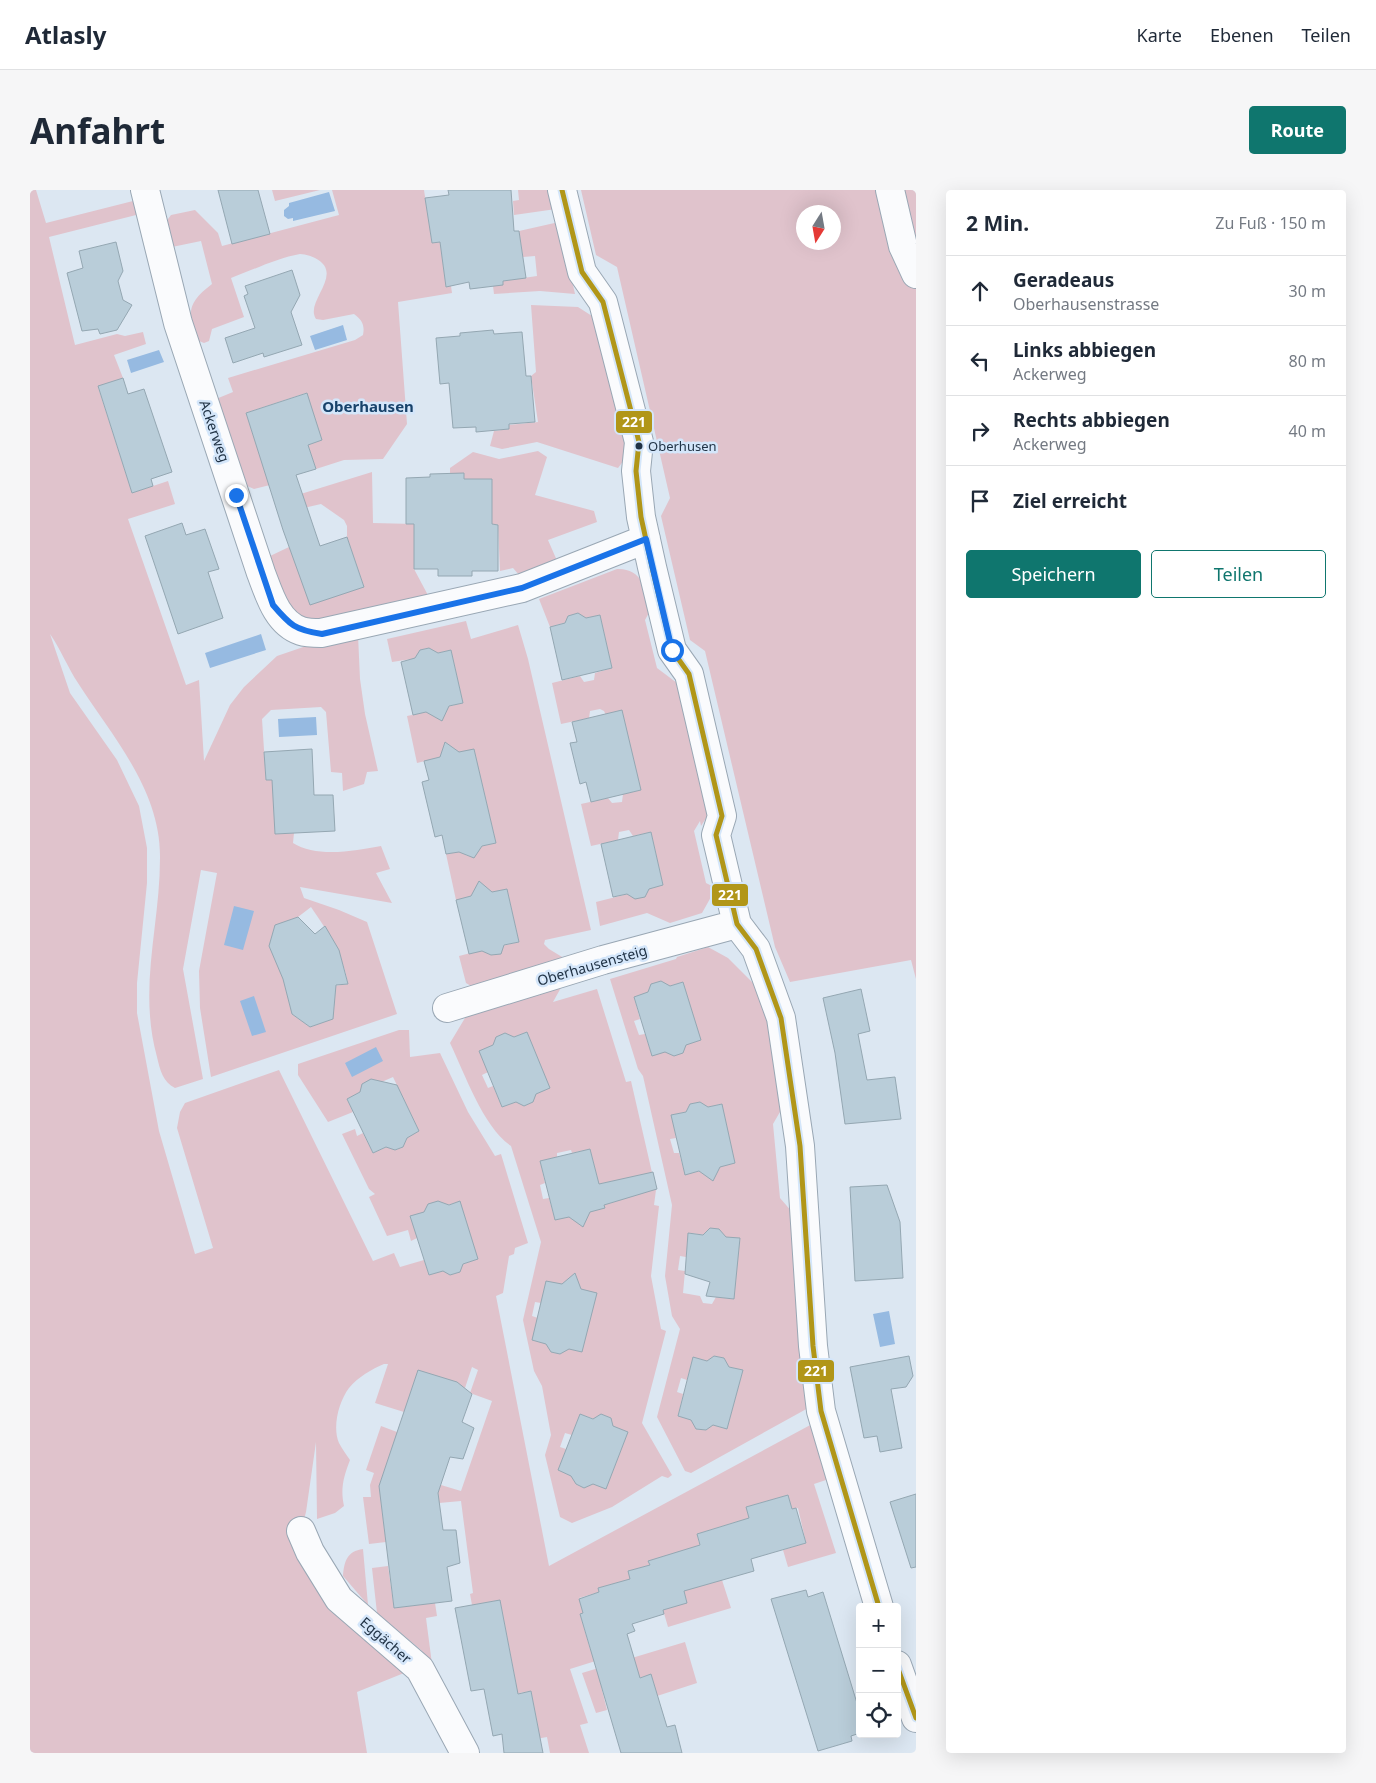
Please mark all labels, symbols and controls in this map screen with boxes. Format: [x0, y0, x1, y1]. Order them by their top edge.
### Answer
text: Atlasly [25, 18, 106, 51]
text: Karte [1137, 23, 1182, 47]
text: Ebenen [1210, 23, 1274, 47]
text: Teilen [1302, 23, 1351, 47]
button: Route [1249, 106, 1346, 154]
text: Anfahrt [30, 107, 165, 154]
north arrow [796, 205, 841, 250]
text: 2 Min. [966, 209, 1029, 237]
text: Zu Fuß · 150 m [1215, 212, 1326, 234]
text: Geradeaus [1013, 267, 1114, 293]
icon: ahead [966, 277, 994, 305]
text: 30 m [1289, 280, 1326, 302]
text: Oberhausenstrasse [1013, 293, 1159, 315]
text: Links abbiegen [1013, 337, 1156, 363]
icon: left [966, 347, 994, 375]
text: 80 m [1289, 350, 1326, 372]
text: Ackerweg [1013, 363, 1087, 385]
district label: Oberhausen [322, 396, 414, 416]
street label: Ackerweg [196, 397, 234, 465]
text: Rechts abbiegen [1013, 407, 1170, 433]
line badge: 221 [615, 410, 653, 434]
text: 221 [622, 412, 646, 431]
icon: right [966, 417, 994, 445]
text: 40 m [1289, 420, 1326, 442]
text: Ackerweg [1013, 433, 1087, 455]
place label: Oberhusen [648, 437, 717, 455]
marker: Oberhusen [634, 441, 644, 451]
route end [225, 484, 248, 507]
icon: arrive [966, 487, 994, 515]
text: Ziel erreicht [1013, 488, 1127, 514]
button: Speichern [966, 550, 1141, 598]
button: Teilen [1151, 550, 1326, 598]
route start [661, 639, 684, 662]
line badge: 221 [711, 883, 749, 907]
text: 221 [718, 885, 742, 904]
street label: Oberhausensteig [535, 940, 649, 990]
line badge: 221 [797, 1359, 835, 1383]
text: 221 [804, 1361, 828, 1380]
map controls [856, 1603, 901, 1738]
button: + [856, 1603, 901, 1648]
street label: Eggächer [356, 1613, 416, 1668]
button: − [856, 1648, 901, 1693]
button: locate [856, 1693, 901, 1738]

